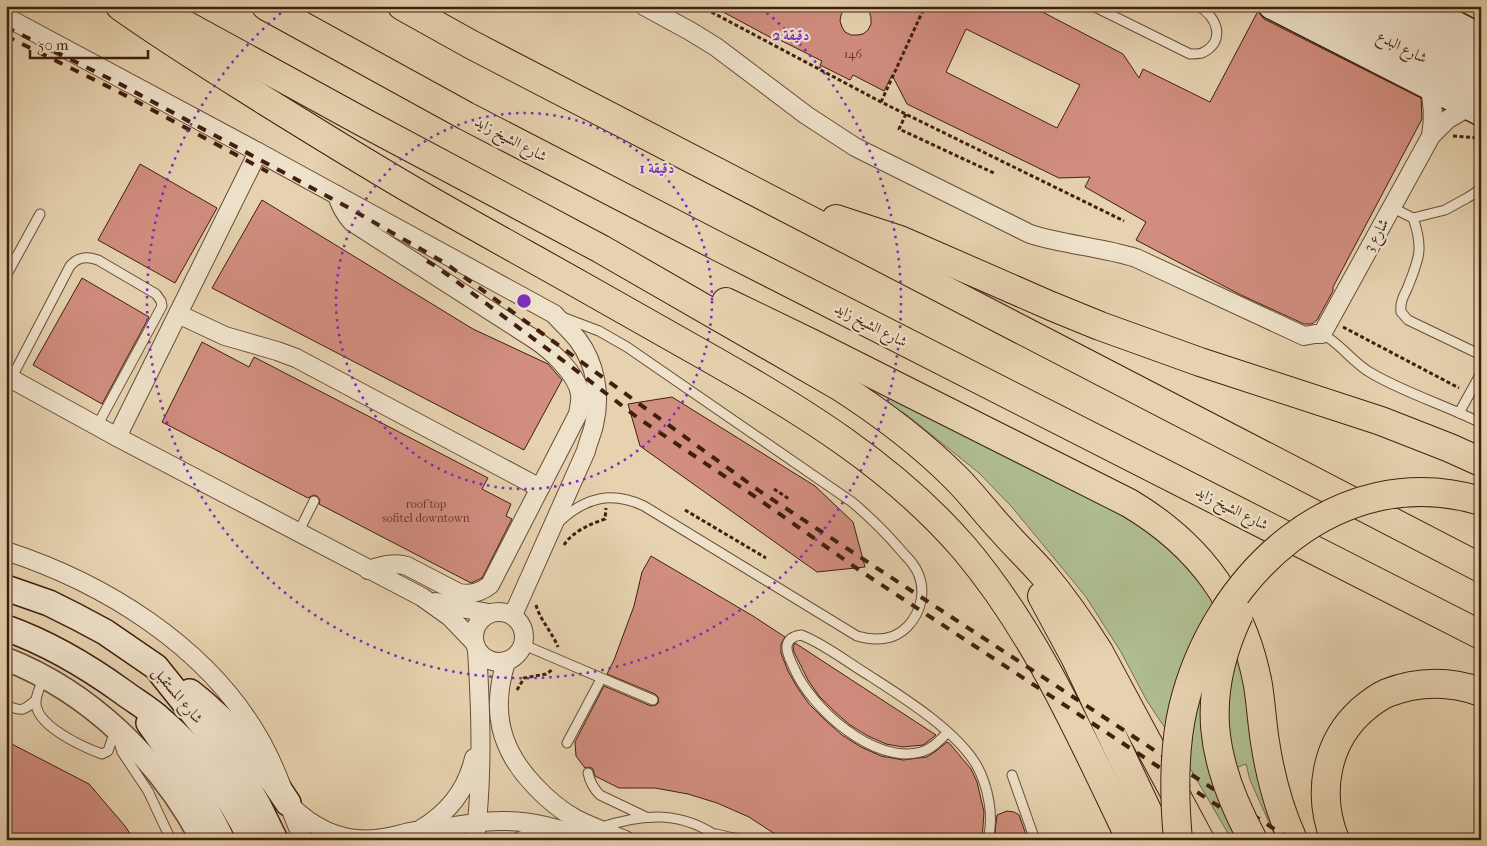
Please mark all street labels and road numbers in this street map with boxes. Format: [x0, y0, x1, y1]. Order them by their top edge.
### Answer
street label: شارع البدع [1372, 27, 1430, 71]
street label: شارع الشيخ زايد [469, 112, 550, 170]
street label: شارع 3 [1360, 215, 1396, 257]
street label: شارع الشيخ زايد [829, 299, 910, 355]
street label: شارع الشيخ زايد [1190, 482, 1271, 538]
street label: شارع المستقبل [146, 663, 207, 730]

